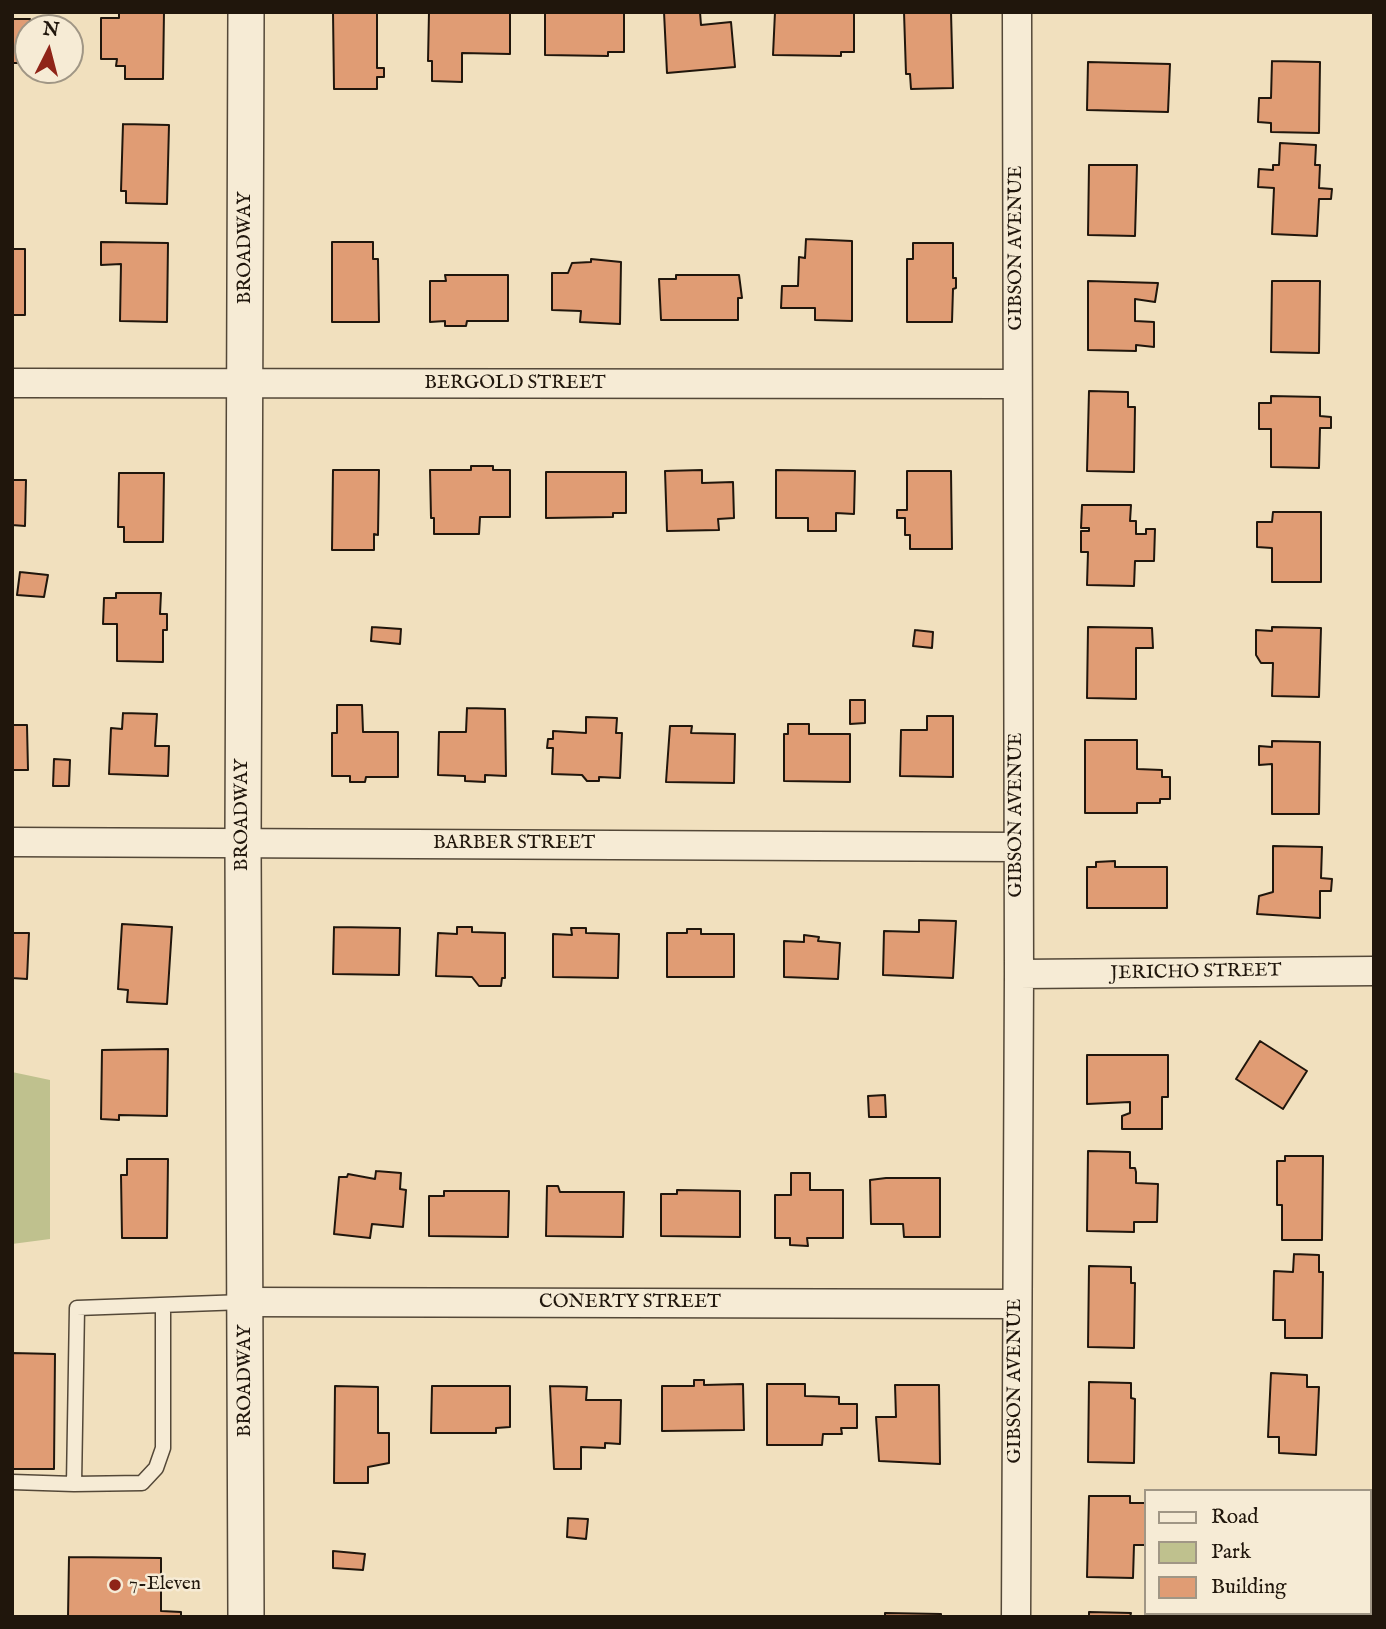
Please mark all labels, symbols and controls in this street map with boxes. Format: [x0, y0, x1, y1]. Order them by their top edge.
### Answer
north arrow [14, 14, 84, 84]
text: N [42, 17, 60, 43]
street label: GIBSON AVENUE [1006, 166, 1028, 330]
street label: BROADWAY [235, 192, 257, 304]
street label: BERGOLD STREET [424, 373, 606, 395]
street label: GIBSON AVENUE [1006, 733, 1028, 897]
street label: BROADWAY [232, 759, 254, 871]
street label: BARBER STREET [433, 833, 595, 855]
street label: JERICHO STREET [1110, 960, 1282, 986]
street label: CONERTY STREET [539, 1292, 721, 1314]
street label: GIBSON AVENUE [1005, 1299, 1027, 1463]
street label: BROADWAY [235, 1325, 257, 1437]
legend [1144, 1489, 1372, 1615]
text: Road [1211, 1504, 1258, 1531]
text: Park [1211, 1539, 1251, 1566]
place label: 7-Eleven [129, 1574, 201, 1596]
text: Building [1211, 1574, 1286, 1601]
marker: 7-Eleven [107, 1577, 123, 1593]

